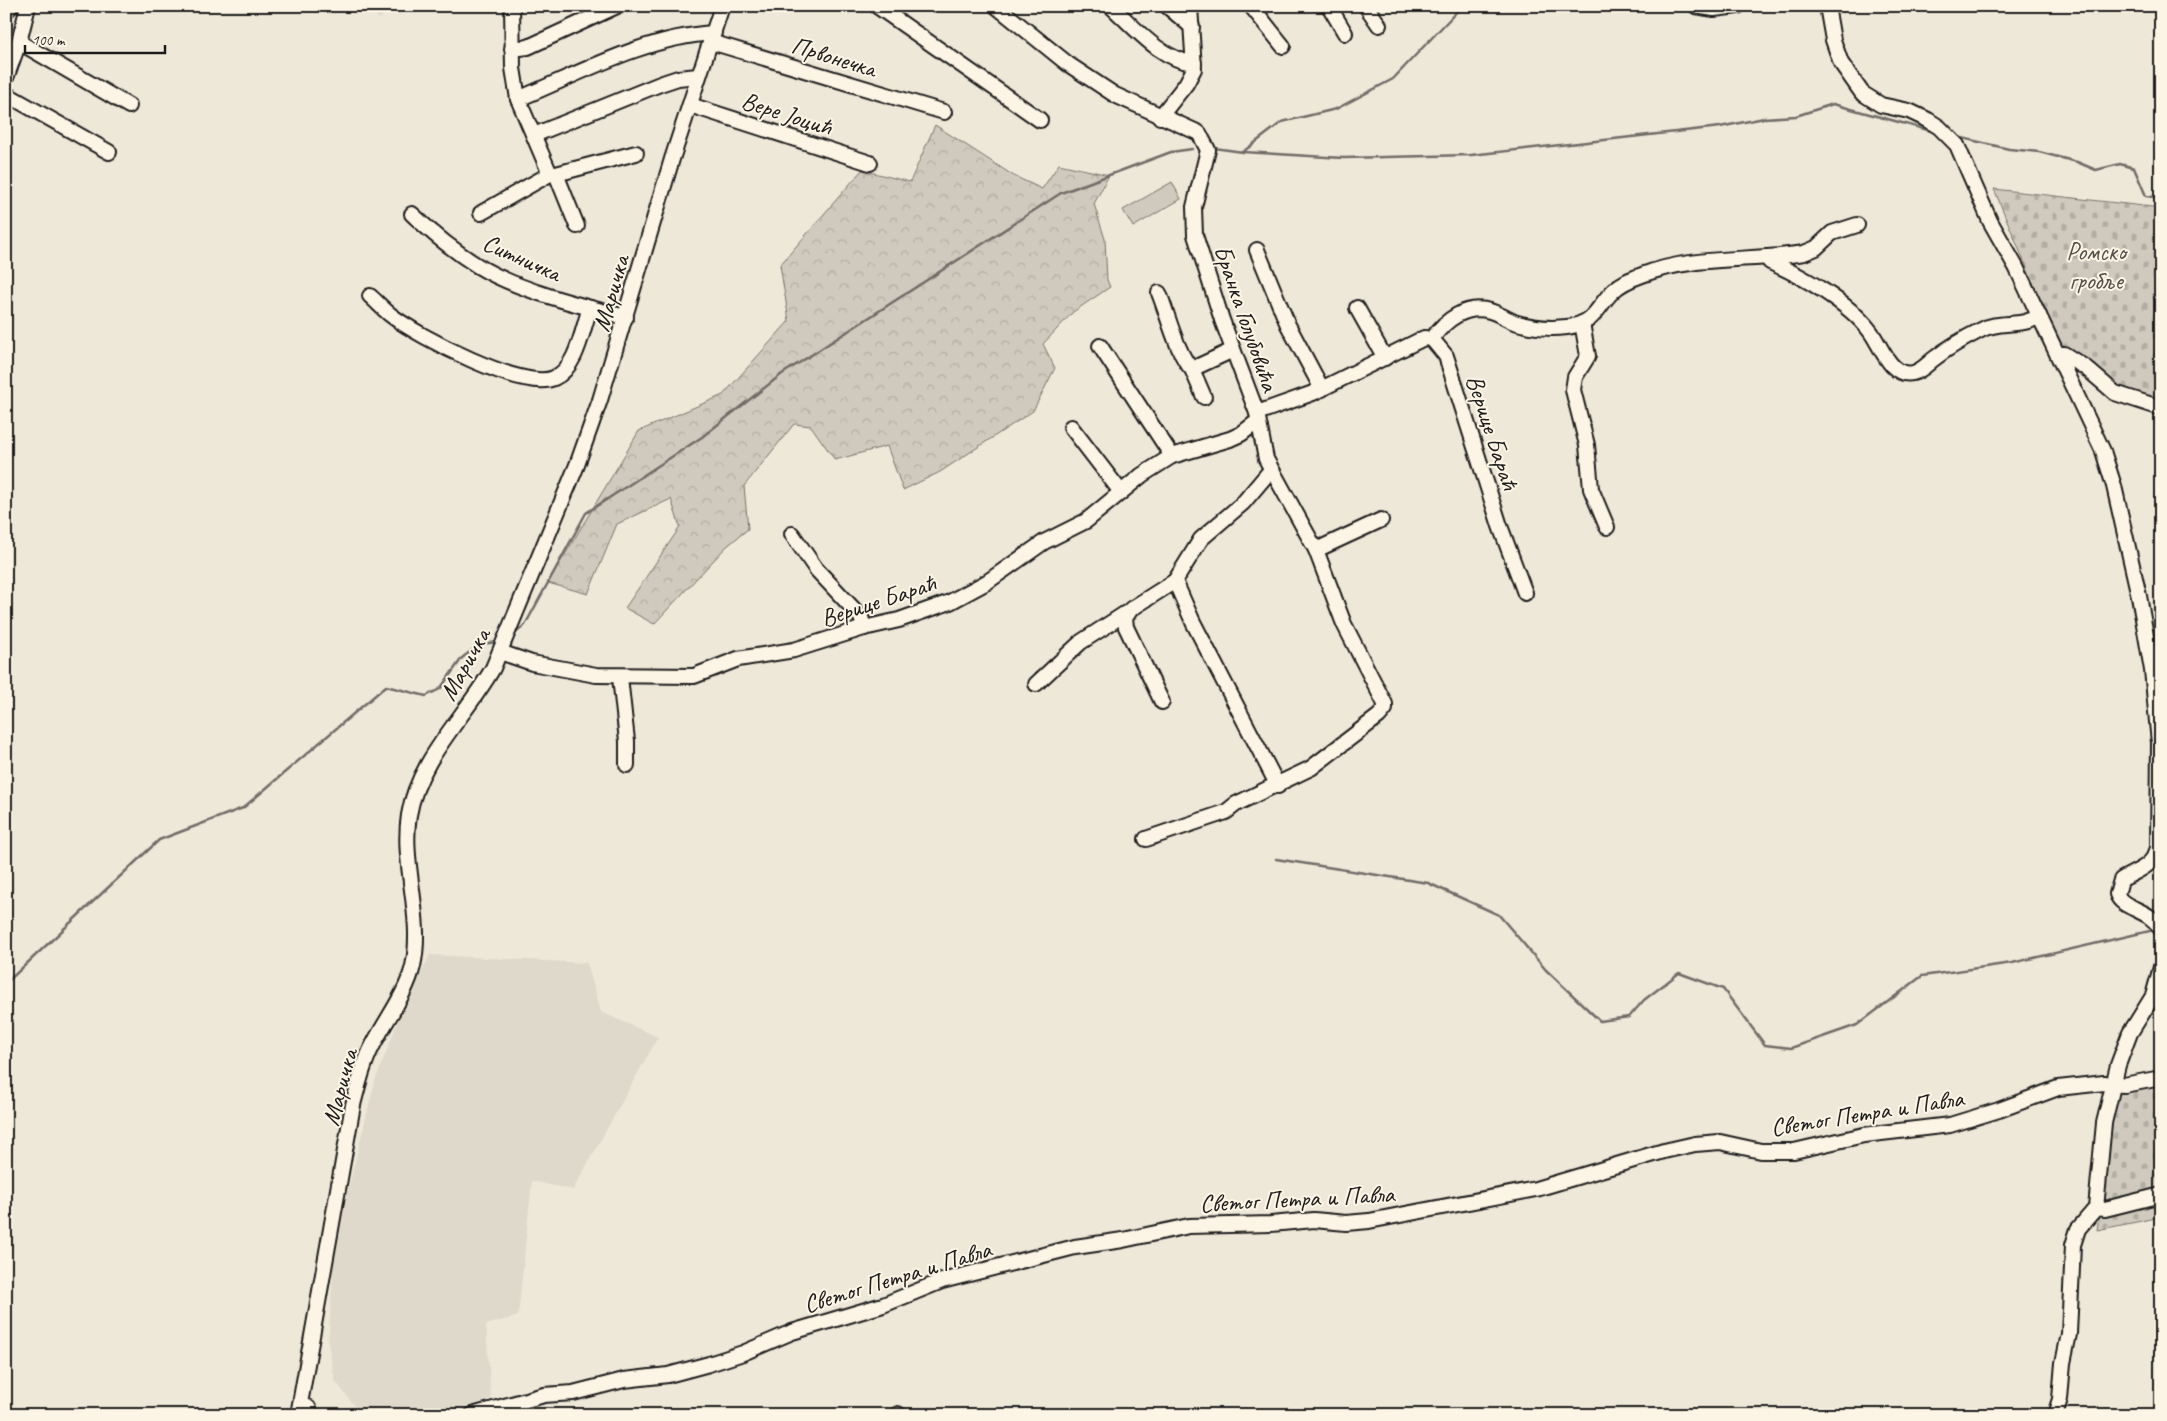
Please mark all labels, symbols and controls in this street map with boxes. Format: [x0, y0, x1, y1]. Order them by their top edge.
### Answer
scale bar [25, 22, 165, 54]
street label: Првонечка [788, 29, 882, 86]
text: 100 m [32, 31, 66, 50]
street label: Вере Јоцић [738, 84, 837, 144]
street label: Ситничка [478, 227, 568, 290]
park label: Ромско гробље [2066, 236, 2129, 297]
street label: Бранка Голубовића [1206, 241, 1287, 398]
street label: Маричка [585, 249, 638, 335]
street label: Верице Бараћ [1458, 371, 1526, 495]
street label: Верице Бараћ [817, 567, 941, 635]
street label: Маричка [432, 620, 499, 706]
street label: Маричка [314, 1043, 366, 1129]
street label: Светог Петра и Павла [1769, 1082, 1968, 1144]
street label: Светог Петра и Павла [1199, 1178, 1397, 1220]
street label: Светог Петра и Павла [800, 1233, 997, 1321]

